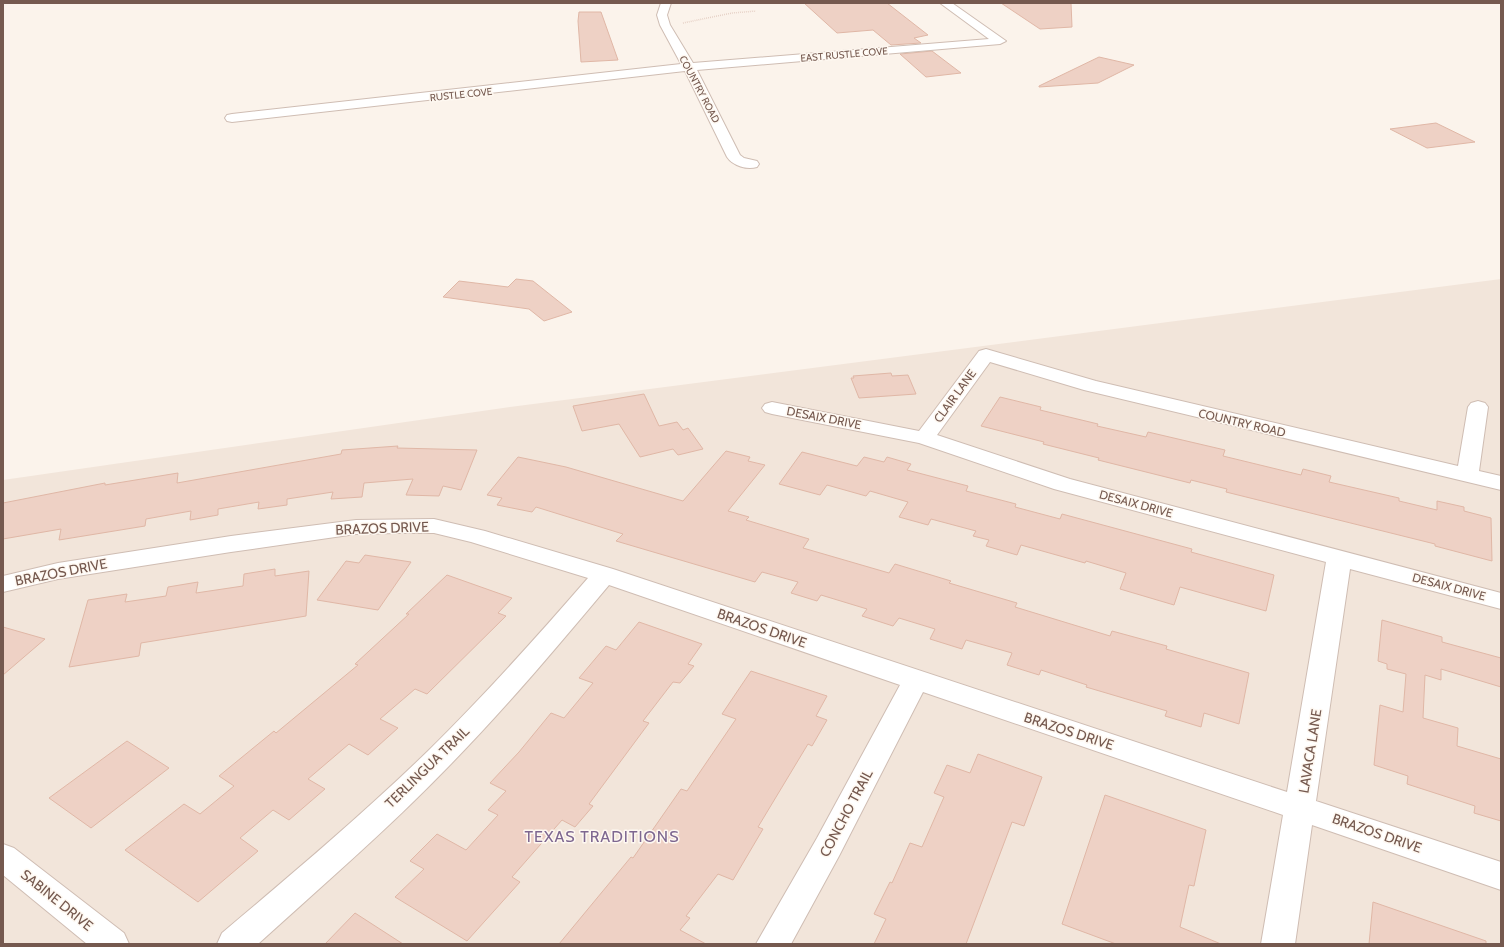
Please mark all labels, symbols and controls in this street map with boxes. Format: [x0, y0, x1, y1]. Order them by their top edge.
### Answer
street label: EAST RUSTLE COVE [800, 44, 889, 65]
street label: COUNTRY ROAD [676, 53, 723, 125]
street label: RUSTLE COVE [429, 85, 493, 104]
street label: CLAIR LANE [930, 366, 979, 425]
street label: DESAIX DRIVE [786, 403, 863, 432]
street label: COUNTRY ROAD [1197, 405, 1287, 440]
street label: DESAIX DRIVE [1098, 486, 1175, 521]
street label: BRAZOS DRIVE [335, 517, 429, 539]
street label: BRAZOS DRIVE [13, 554, 109, 590]
street label: DESAIX DRIVE [1411, 569, 1488, 604]
street label: BRAZOS DRIVE [715, 604, 809, 652]
street label: LAVACA LANE [1294, 707, 1326, 794]
street label: BRAZOS DRIVE [1022, 708, 1116, 754]
street label: TERLINGUA TRAIL [381, 722, 473, 812]
street label: CONCHO TRAIL [815, 766, 877, 860]
street label: BRAZOS DRIVE [1330, 809, 1424, 857]
district label: TEXAS TRADITIONS [525, 827, 679, 846]
street label: SABINE DRIVE [17, 865, 97, 935]

